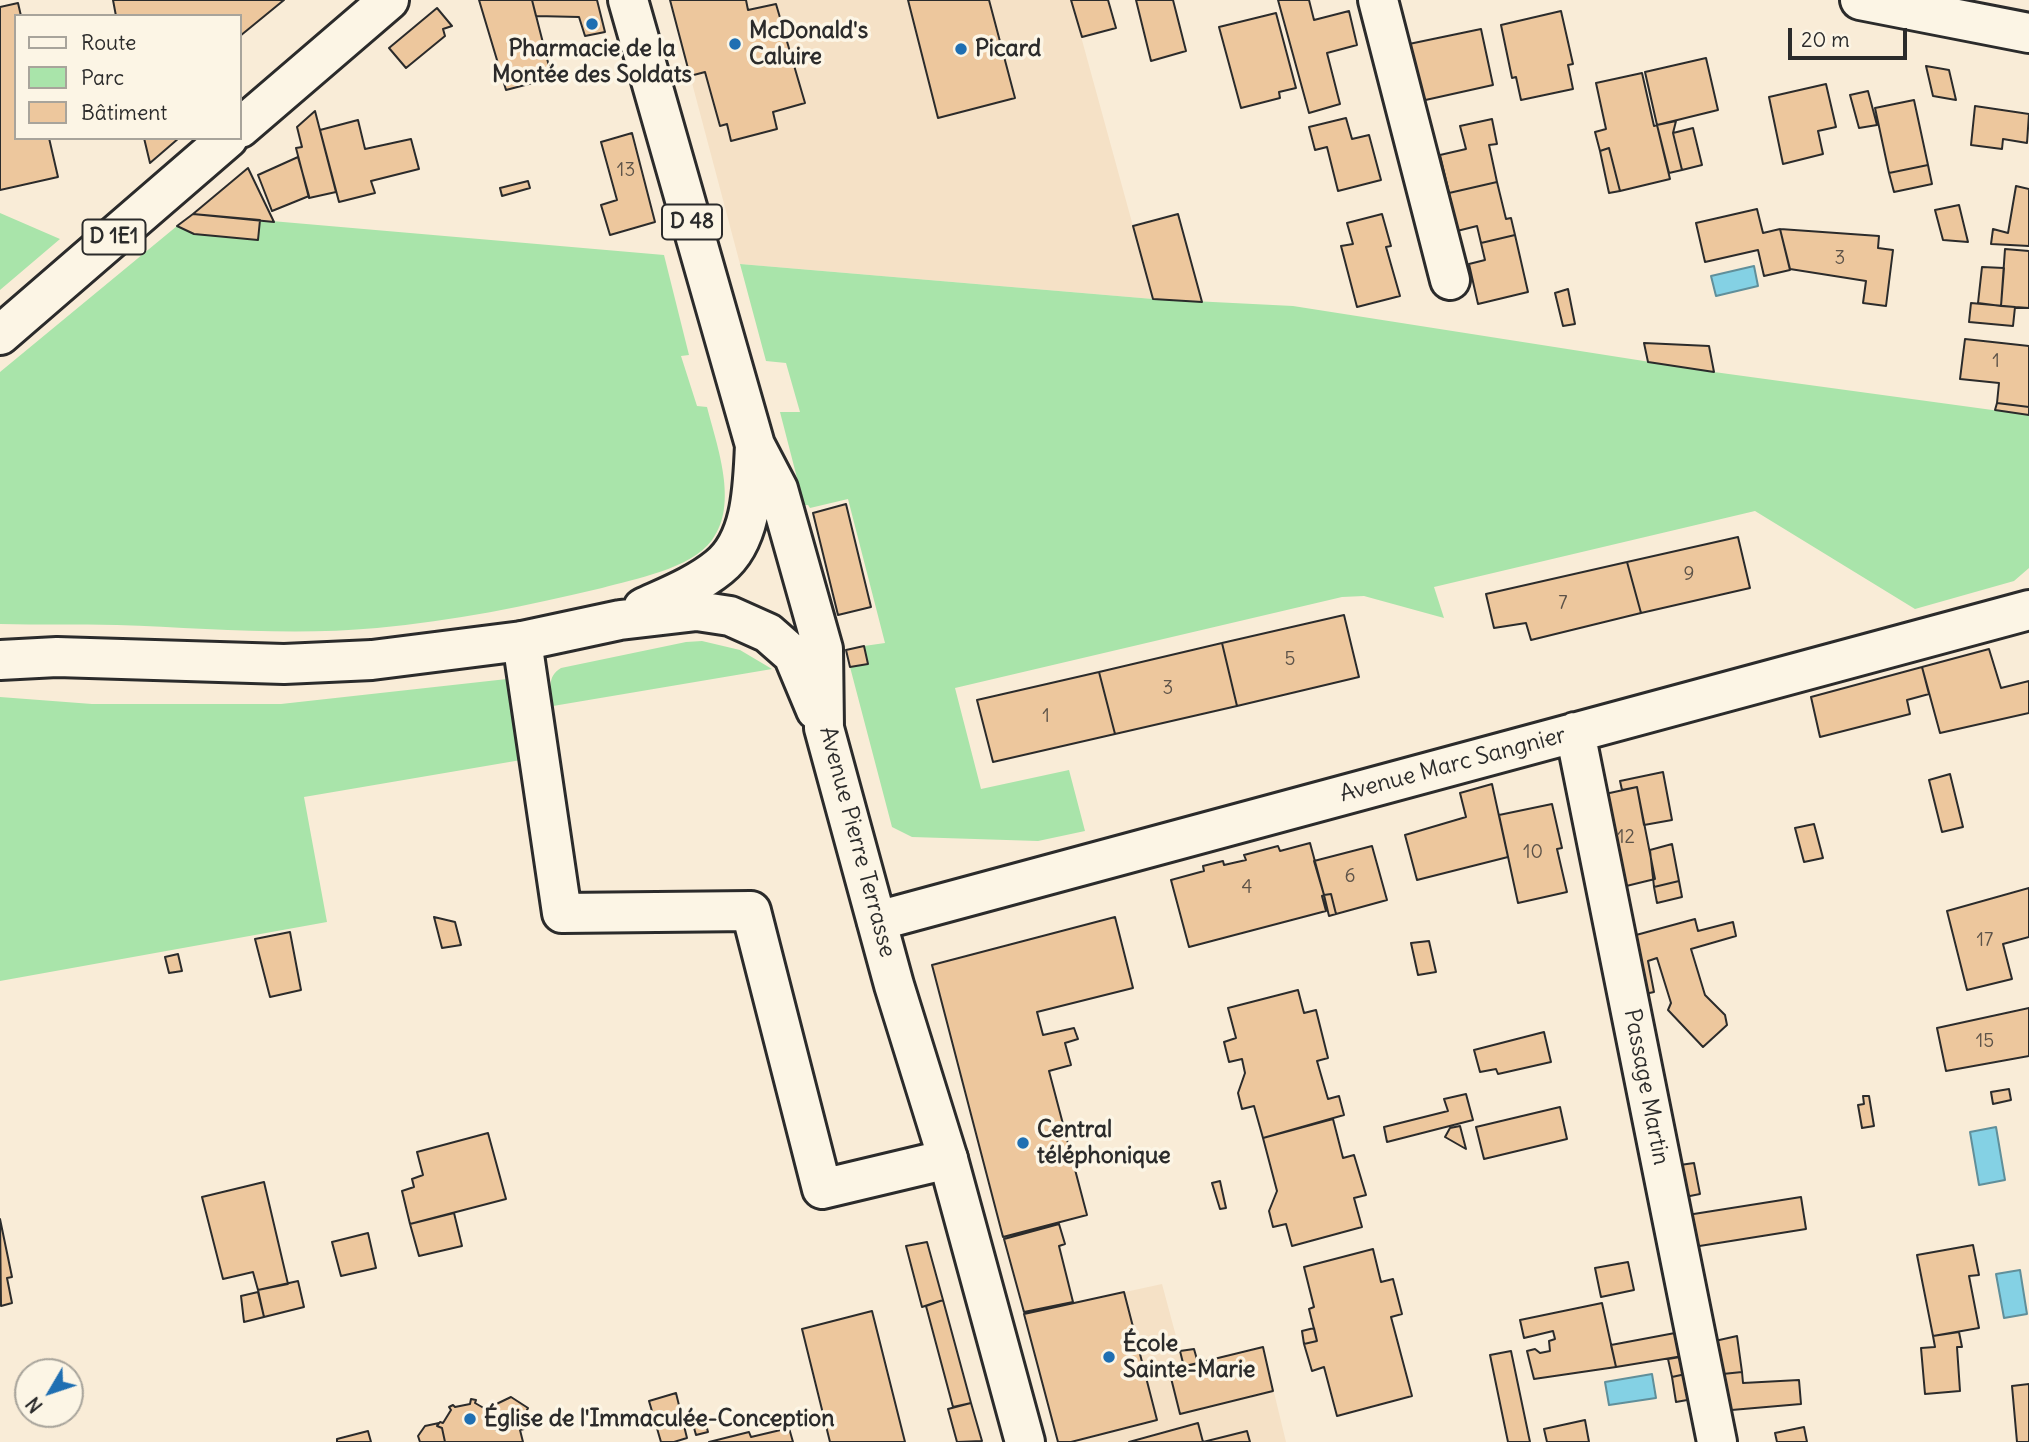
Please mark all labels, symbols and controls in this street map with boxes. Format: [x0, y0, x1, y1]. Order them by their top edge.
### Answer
legend [14, 14, 242, 140]
scale bar [1791, 14, 1910, 58]
marker: Pharmacie de la Montée des Soldats [584, 16, 600, 32]
place label: McDonald's Caluire [749, 17, 868, 71]
text: 20 m [1801, 26, 1850, 53]
text: Route [81, 29, 136, 56]
place label: Pharmacie de la Montée des Soldats [492, 35, 692, 89]
place label: Picard [975, 35, 1041, 63]
marker: McDonald's Caluire [727, 36, 743, 52]
marker: Picard [953, 41, 969, 57]
text: Parc [81, 64, 124, 91]
text: Bâtiment [81, 99, 167, 126]
house number: 13 [617, 160, 635, 182]
road number: D 48 [662, 204, 722, 240]
road number: D 1E1 [82, 219, 146, 254]
house number: 3 [1835, 248, 1845, 270]
house number: 1 [1992, 351, 2000, 373]
house number: 9 [1684, 564, 1694, 586]
house number: 7 [1558, 593, 1568, 615]
house number: 5 [1285, 649, 1295, 671]
house number: 3 [1163, 678, 1173, 700]
house number: 1 [1042, 706, 1050, 728]
street label: Avenue Marc Sangnier [1337, 722, 1569, 808]
street label: Avenue Pierre Terrasse [813, 724, 901, 960]
house number: 12 [1617, 827, 1635, 849]
house number: 10 [1523, 842, 1543, 864]
house number: 6 [1345, 866, 1355, 888]
house number: 4 [1242, 877, 1252, 899]
house number: 17 [1977, 930, 1993, 952]
street label: Passage Martin [1617, 1007, 1675, 1167]
house number: 15 [1976, 1031, 1994, 1053]
place label: Central téléphonique [1037, 1116, 1171, 1170]
marker: Central téléphonique [1015, 1135, 1031, 1151]
place label: École Sainte-Marie [1123, 1330, 1255, 1384]
marker: École Sainte-Marie [1101, 1349, 1117, 1365]
north arrow [14, 1358, 84, 1428]
text: N [21, 1392, 48, 1418]
place label: Église de l'Immaculée-Conception [484, 1405, 835, 1433]
marker: Église de l'Immaculée-Conception [462, 1411, 478, 1427]

